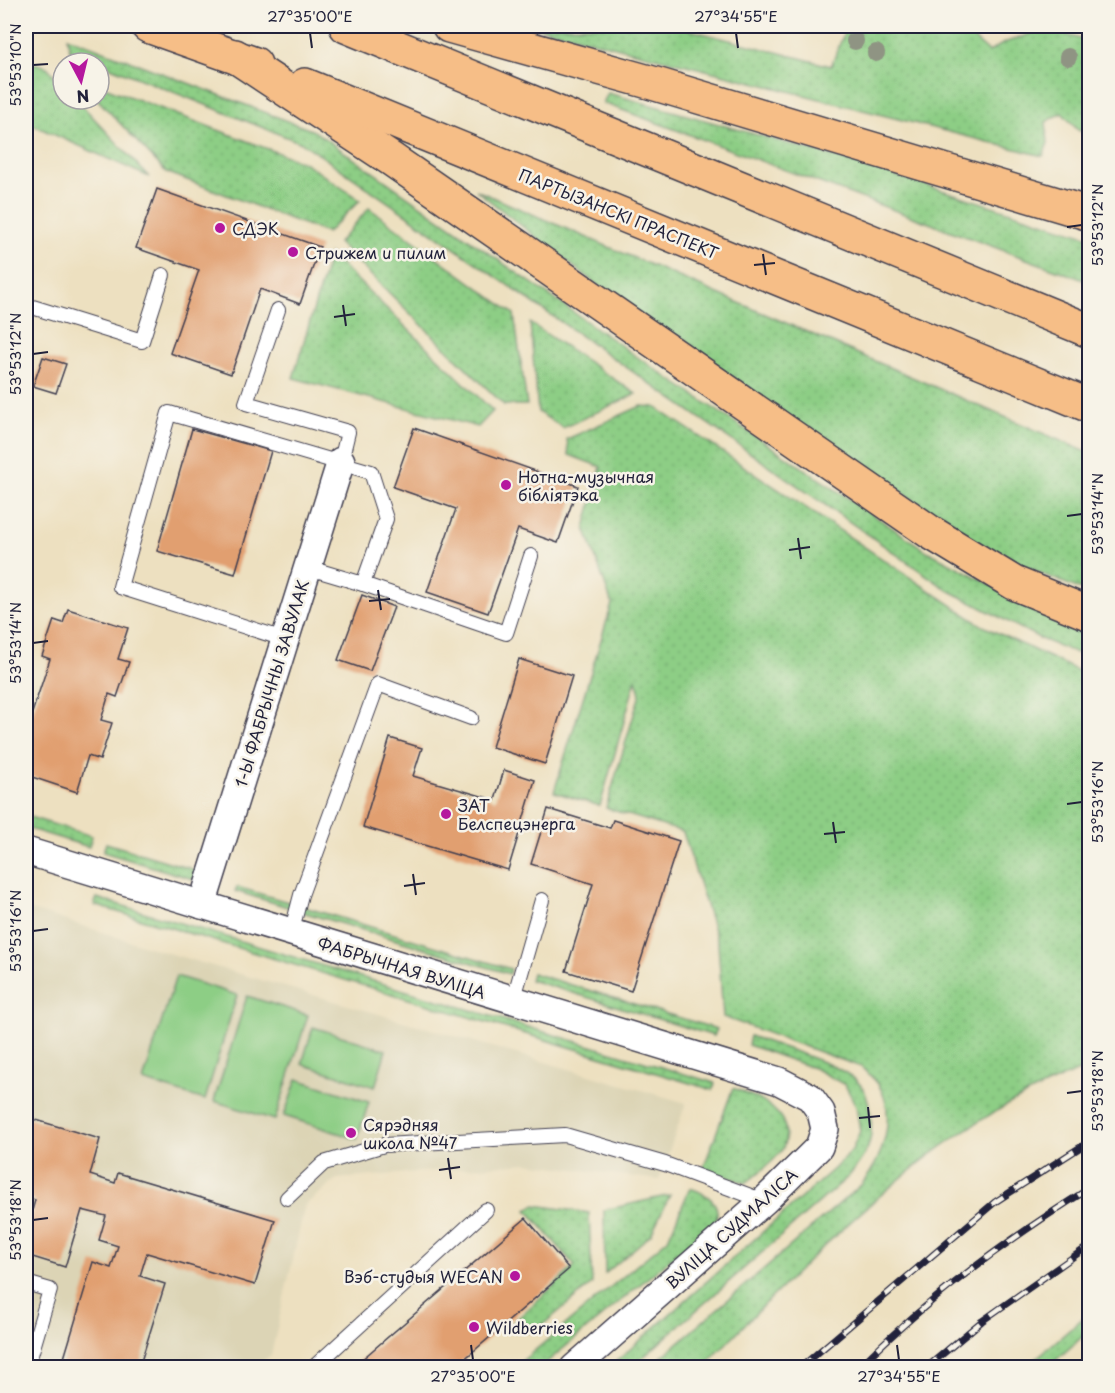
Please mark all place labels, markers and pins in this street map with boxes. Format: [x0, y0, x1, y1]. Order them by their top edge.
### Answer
place label: СДЭК [232, 216, 279, 240]
marker: СДЭК [213, 221, 227, 235]
place label: Стрижем и пилим [305, 240, 447, 264]
marker: Стрижем и пилим [286, 245, 300, 259]
place label: Нотна-музычная бібліятэка [518, 464, 654, 506]
marker: Нотна-музычная бібліятэка [499, 478, 513, 492]
place label: ЗАТ Белспецэнерга [458, 793, 575, 835]
marker: ЗАТ Белспецэнерга [439, 807, 453, 821]
place label: Сярэдняя школа №47 [363, 1112, 458, 1154]
marker: Сярэдняя школа №47 [344, 1126, 358, 1140]
place label: Вэб-студыя WECAN [344, 1264, 503, 1288]
marker: Вэб-студыя WECAN [508, 1269, 522, 1283]
place label: Wildberries [486, 1315, 573, 1339]
marker: Wildberries [467, 1320, 481, 1334]

